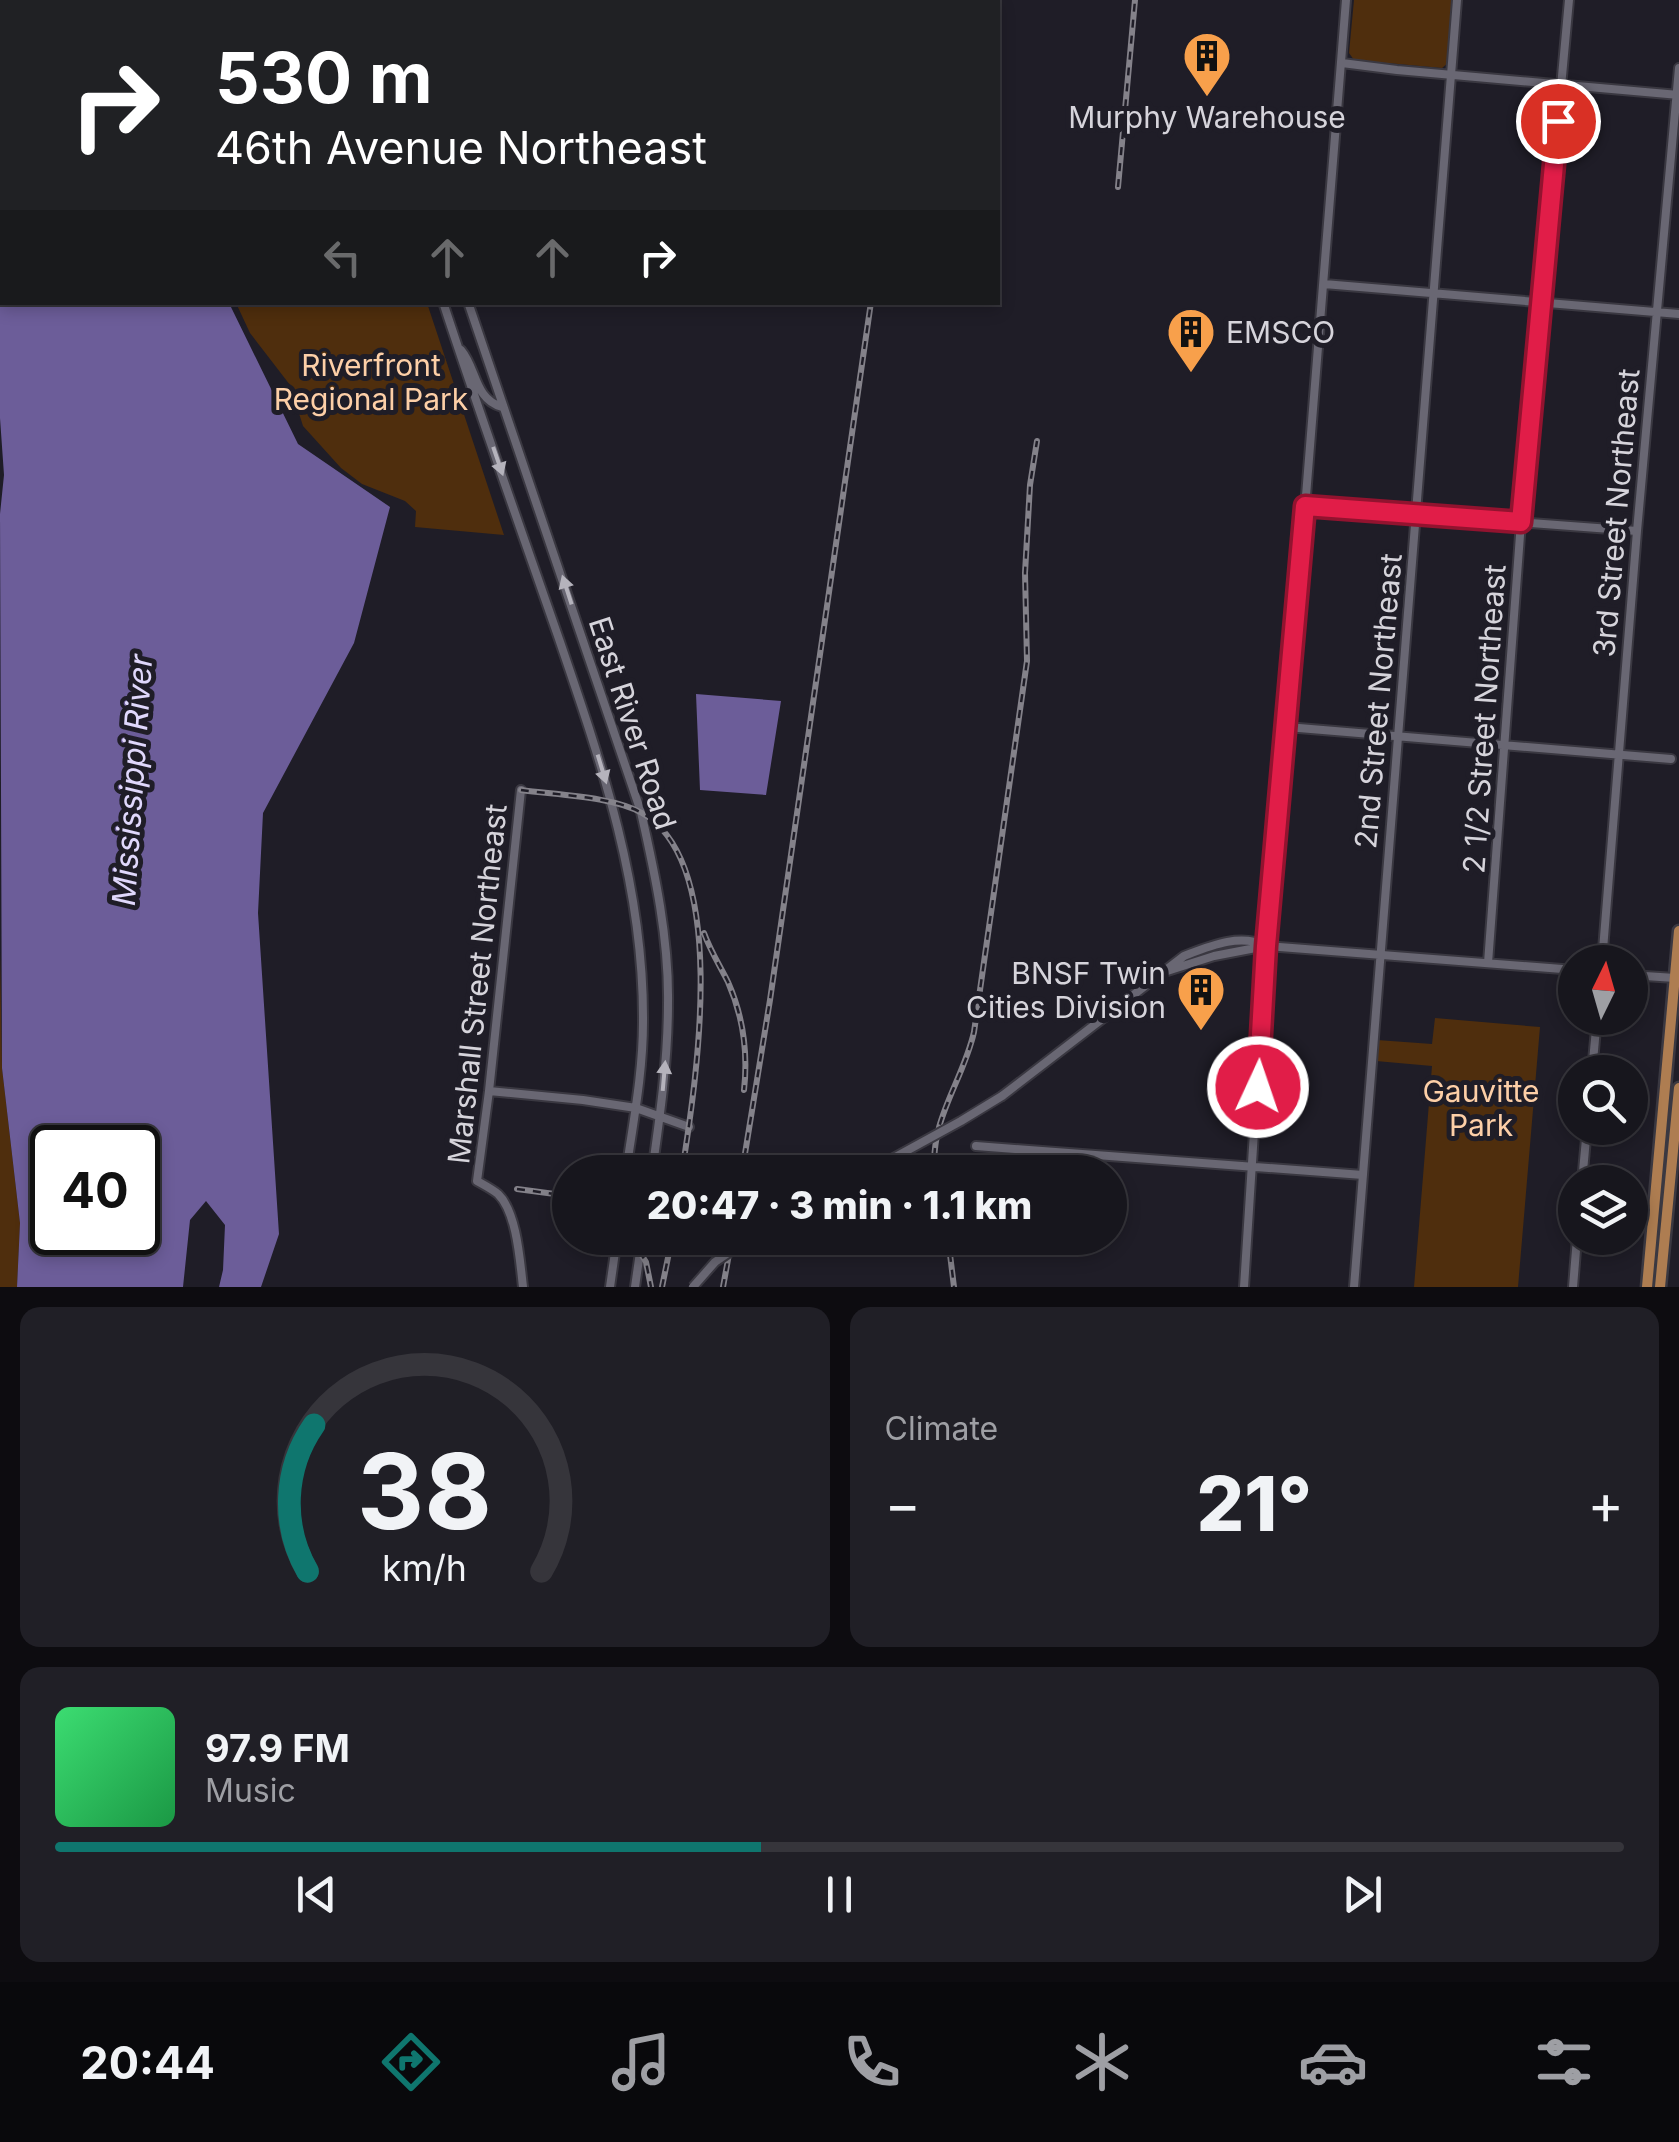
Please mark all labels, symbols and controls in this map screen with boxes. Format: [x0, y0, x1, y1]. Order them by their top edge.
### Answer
building icon: Murphy Warehouse [1181, 30, 1233, 98]
text: 530 m [215, 35, 433, 120]
icon: right [50, 40, 180, 170]
pin [1516, 79, 1601, 164]
icon: arrive [1531, 94, 1586, 149]
place label: Murphy Warehouse [1068, 99, 1346, 135]
text: 46th Avenue Northeast [215, 120, 707, 175]
icon: left [315, 230, 370, 285]
icon: ahead [420, 230, 475, 285]
icon: ahead [525, 230, 580, 285]
icon: right [630, 230, 685, 285]
building icon: EMSCO [1165, 306, 1217, 374]
place label: EMSCO [1226, 314, 1335, 350]
park label: Riverfront Regional Park [274, 347, 469, 417]
street label: 3rd Street Northeast [1585, 367, 1647, 659]
one-way arrow [491, 446, 506, 476]
street label: 2nd Street Northeast [1347, 552, 1409, 850]
street label: 2 1/2 Street Northeast [1455, 563, 1513, 875]
one-way arrow [558, 575, 573, 605]
street label: East River Road [582, 612, 684, 834]
water label: Mississippi River [104, 652, 160, 907]
one-way arrow [595, 754, 610, 784]
street label: Marshall Street Northeast [440, 802, 514, 1166]
north arrow [1558, 945, 1648, 1035]
map controls [1558, 945, 1648, 1255]
place label: BNSF Twin Cities Division [966, 955, 1166, 1025]
building icon: BNSF Twin Cities Division [1175, 964, 1227, 1032]
position arrow [1206, 1035, 1310, 1139]
button: search [1558, 1055, 1648, 1145]
one-way arrow [656, 1059, 672, 1091]
park label: Gauvitte Park [1422, 1073, 1540, 1143]
speed limit sign: 40 [30, 1125, 160, 1255]
button: layers [1558, 1165, 1648, 1255]
text: 20:47 · 3 min · 1.1 km [647, 1182, 1032, 1228]
text: Climate [885, 1409, 998, 1448]
text: 38 [357, 1428, 492, 1554]
text: 21° [1196, 1458, 1312, 1549]
text: − [885, 1471, 921, 1537]
text: + [1588, 1471, 1624, 1537]
text: km/h [382, 1546, 467, 1590]
text: 97.9 FM [205, 1725, 350, 1771]
text: Music [205, 1771, 296, 1810]
icon: previous [289, 1867, 344, 1922]
icon: pause [812, 1867, 867, 1922]
icon: next [1335, 1867, 1390, 1922]
icon: directions [376, 2027, 446, 2097]
icon: music [606, 2027, 676, 2097]
icon: phone [837, 2027, 907, 2097]
icon: climate [1067, 2027, 1137, 2097]
icon: car [1298, 2027, 1368, 2097]
icon: filters [1529, 2027, 1599, 2097]
text: 20:44 [80, 2035, 215, 2090]

